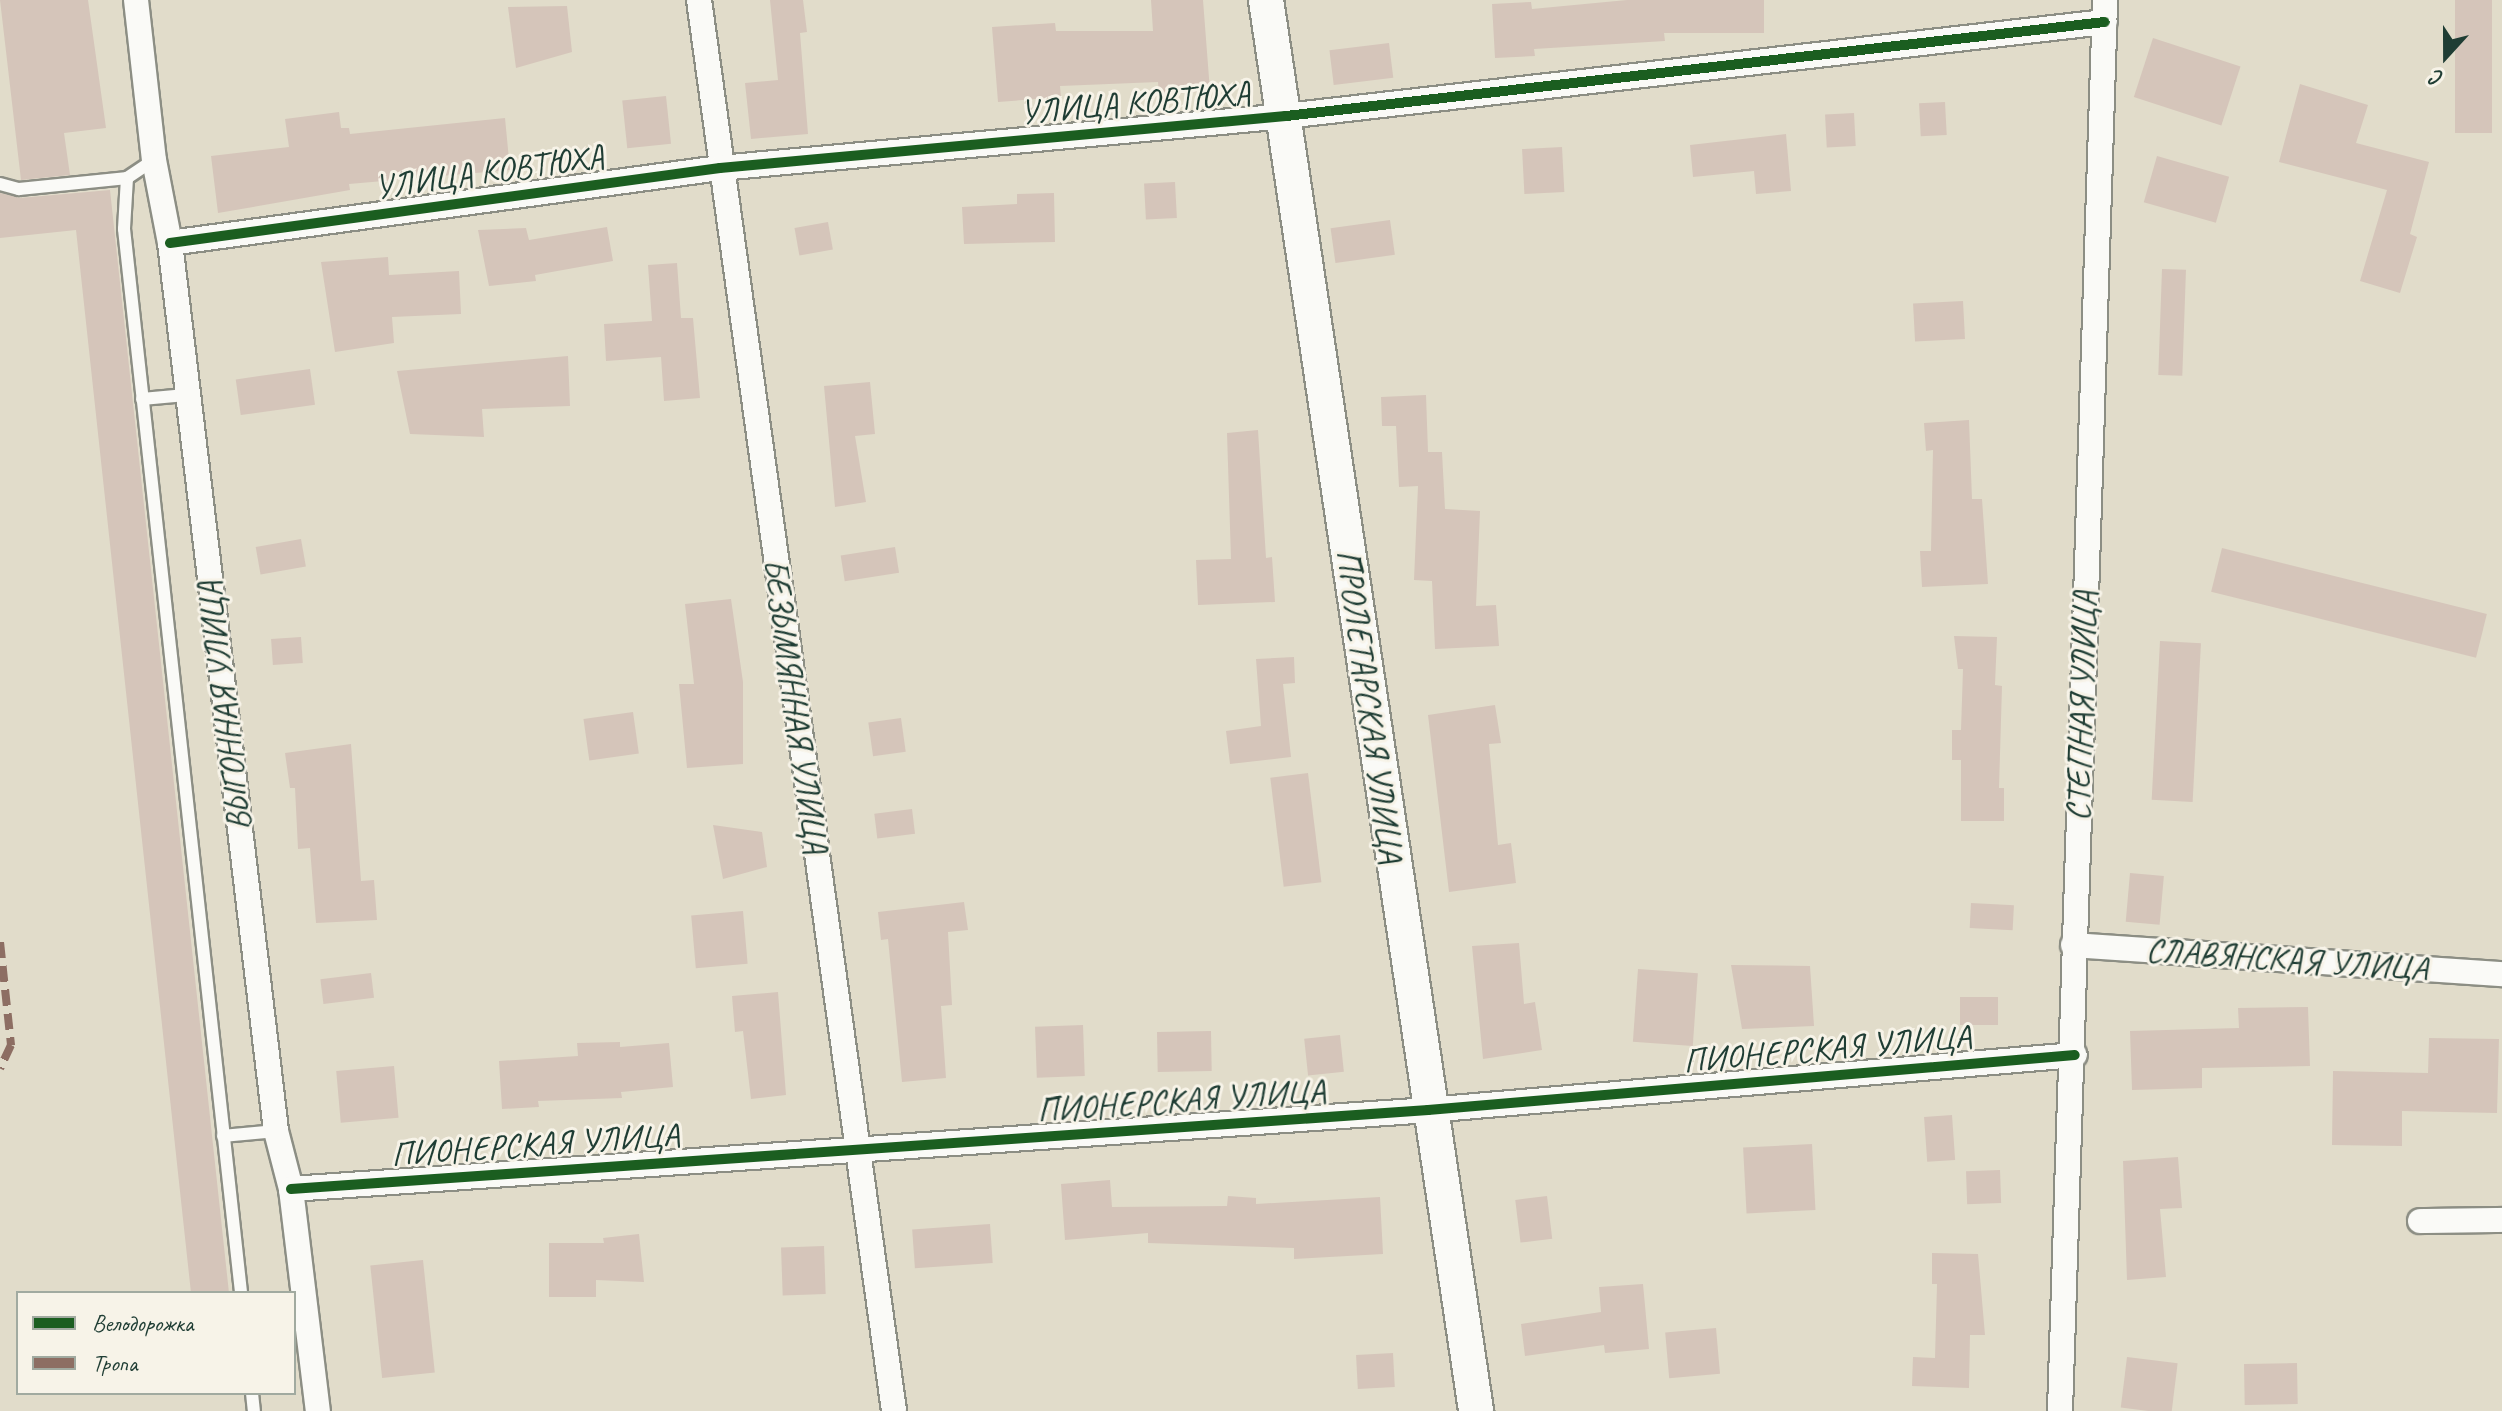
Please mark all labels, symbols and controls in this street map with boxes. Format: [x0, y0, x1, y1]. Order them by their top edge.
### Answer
north arrow [2406, 16, 2486, 96]
text: С [2427, 63, 2447, 93]
street label: УЛИЦА КОВТЮХА [1019, 72, 1251, 132]
street label: УЛИЦА КОВТЮХА [373, 135, 605, 207]
street label: ПРОЛЕТАРСКАЯ УЛИЦА [1328, 547, 1412, 865]
street label: БЕЗЫМЯННАЯ УЛИЦА [755, 556, 837, 856]
street label: ВЫГОННАЯ УЛИЦА [188, 579, 260, 833]
street label: СТЕПНАЯ УЛИЦА [2057, 589, 2105, 823]
street label: СЛАВЯНСКАЯ УЛИЦА [2145, 929, 2429, 989]
street label: ПИОНЕРСКАЯ УЛИЦА [1682, 1015, 1972, 1081]
street label: ПИОНЕРСКАЯ УЛИЦА [1037, 1070, 1325, 1130]
street label: ПИОНЕРСКАЯ УЛИЦА [391, 1114, 679, 1174]
legend [16, 1291, 296, 1395]
text: Велодорожка [92, 1308, 193, 1338]
text: Тропа [92, 1348, 137, 1378]

